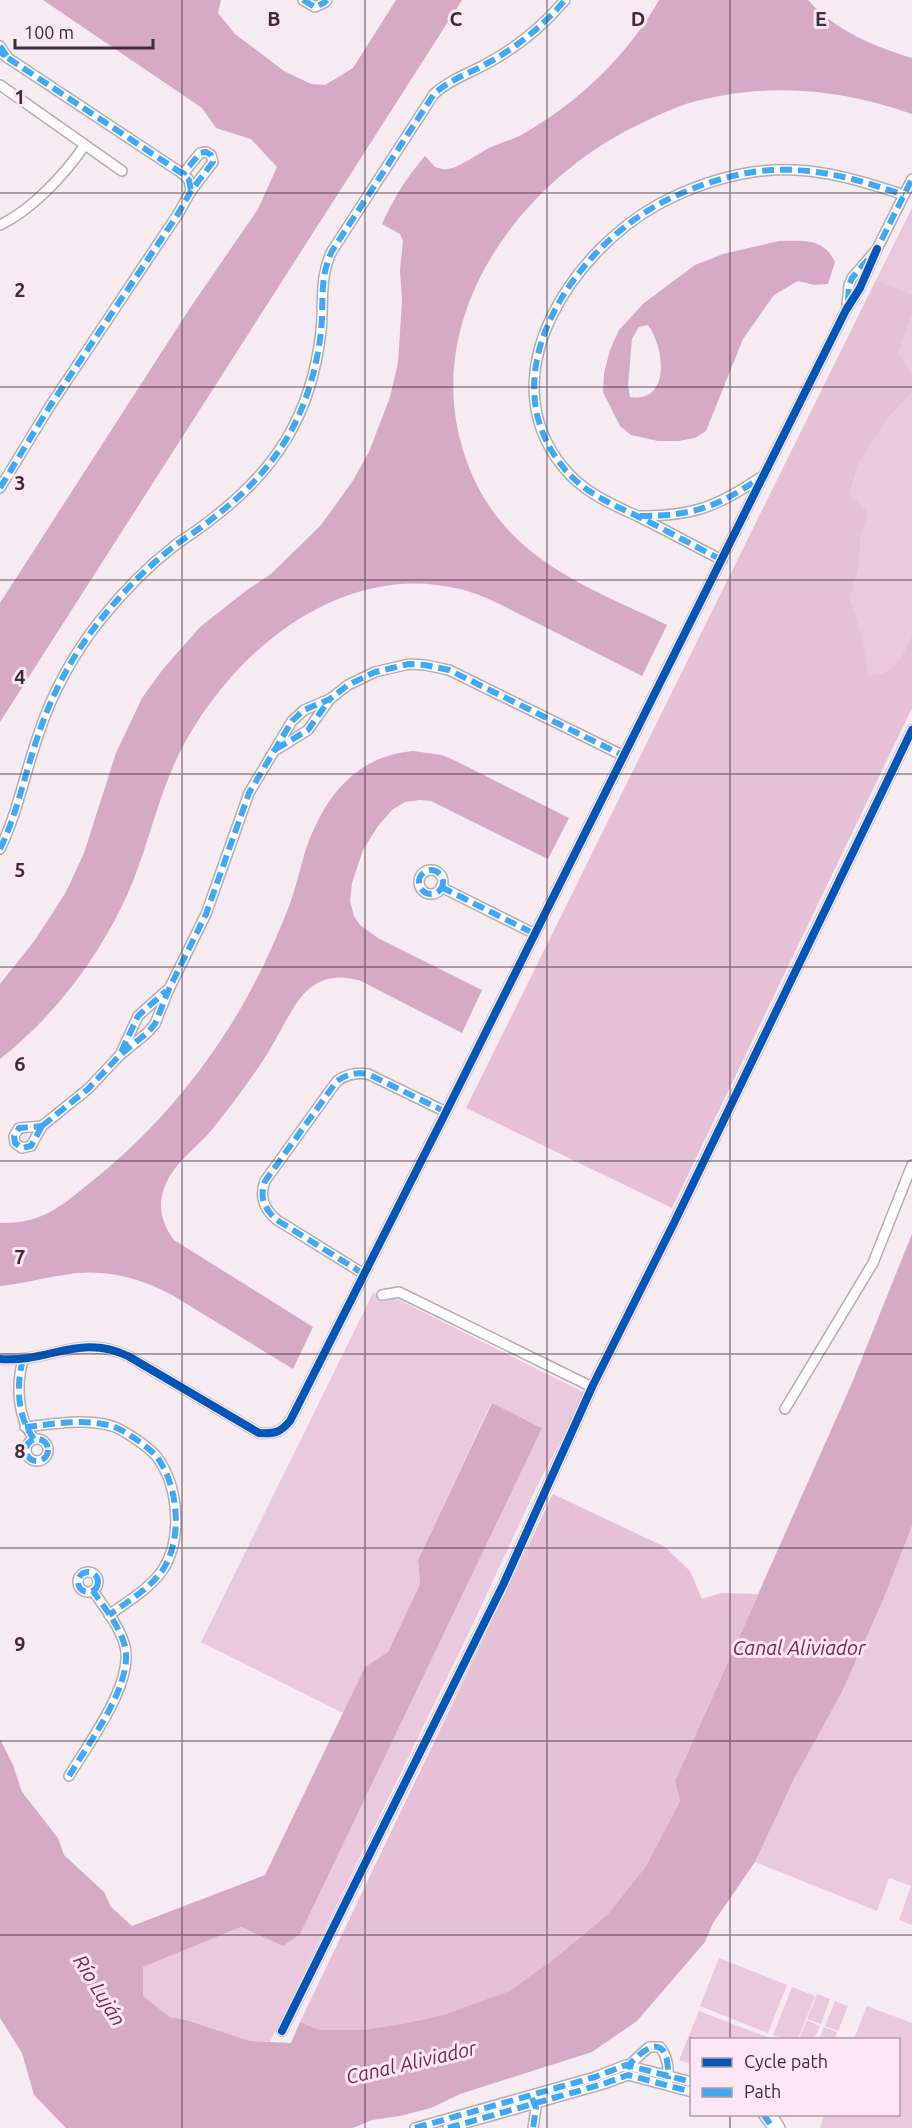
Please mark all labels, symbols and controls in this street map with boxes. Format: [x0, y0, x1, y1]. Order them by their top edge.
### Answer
text: B [267, 7, 281, 30]
text: C [450, 7, 463, 30]
text: D [631, 7, 645, 30]
text: E [815, 7, 827, 30]
scale bar [15, 12, 153, 50]
text: 100 m [24, 22, 74, 42]
text: 1 [14, 85, 26, 108]
text: 2 [14, 278, 26, 301]
text: 3 [14, 471, 26, 494]
text: 4 [14, 665, 26, 688]
text: 5 [14, 858, 26, 881]
text: 6 [14, 1052, 26, 1075]
text: 7 [14, 1245, 26, 1268]
text: 8 [14, 1439, 26, 1462]
text: 9 [14, 1632, 26, 1655]
water label: Canal Aliviador [732, 1636, 867, 1659]
water label: Río Luján [69, 1950, 131, 2030]
water label: Canal Aliviador [344, 2036, 480, 2088]
legend [690, 2038, 900, 2116]
text: Cycle path [744, 2051, 828, 2071]
text: Path [744, 2081, 781, 2101]

